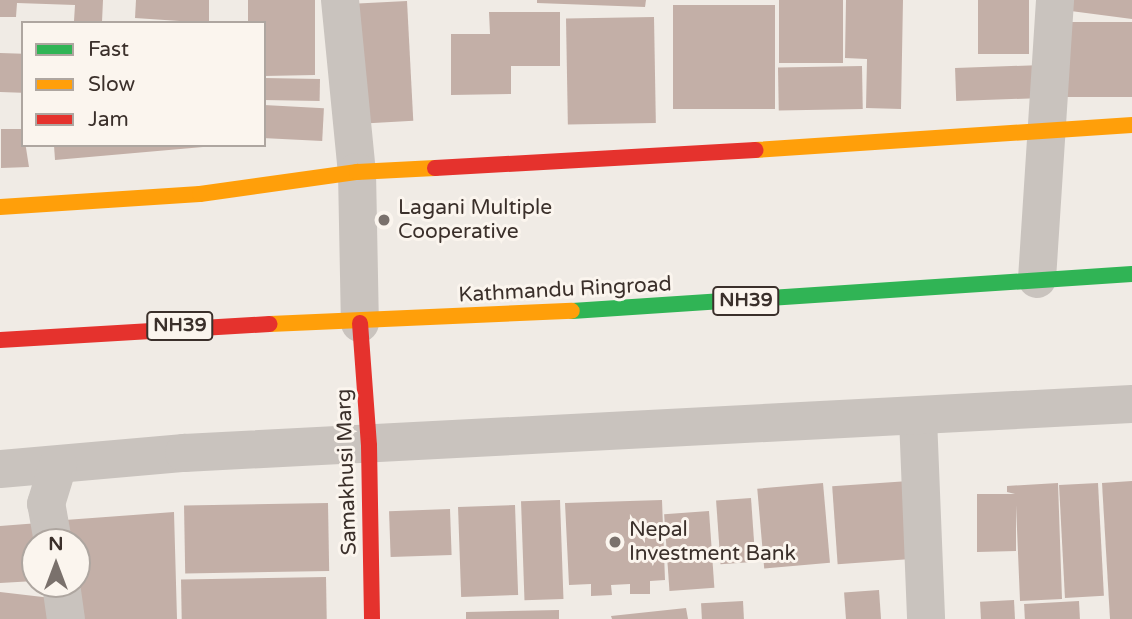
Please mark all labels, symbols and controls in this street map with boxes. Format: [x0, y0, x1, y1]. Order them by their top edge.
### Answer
legend [21, 21, 266, 147]
text: Fast [88, 37, 129, 62]
text: Slow [88, 72, 135, 97]
text: Jam [88, 107, 129, 132]
place label: Lagani Multiple Cooperative [398, 195, 552, 245]
marker: Lagani Multiple Cooperative [376, 212, 392, 228]
street label: Kathmandu Ringroad [458, 272, 672, 308]
road number: NH39 [711, 286, 781, 316]
road number: NH39 [145, 310, 215, 342]
street label: Samakhusi Marg [332, 388, 362, 556]
place label: Nepal Investment Bank [629, 517, 796, 567]
north arrow [21, 528, 91, 598]
text: N [48, 533, 64, 555]
marker: Nepal Investment Bank [607, 534, 623, 550]

